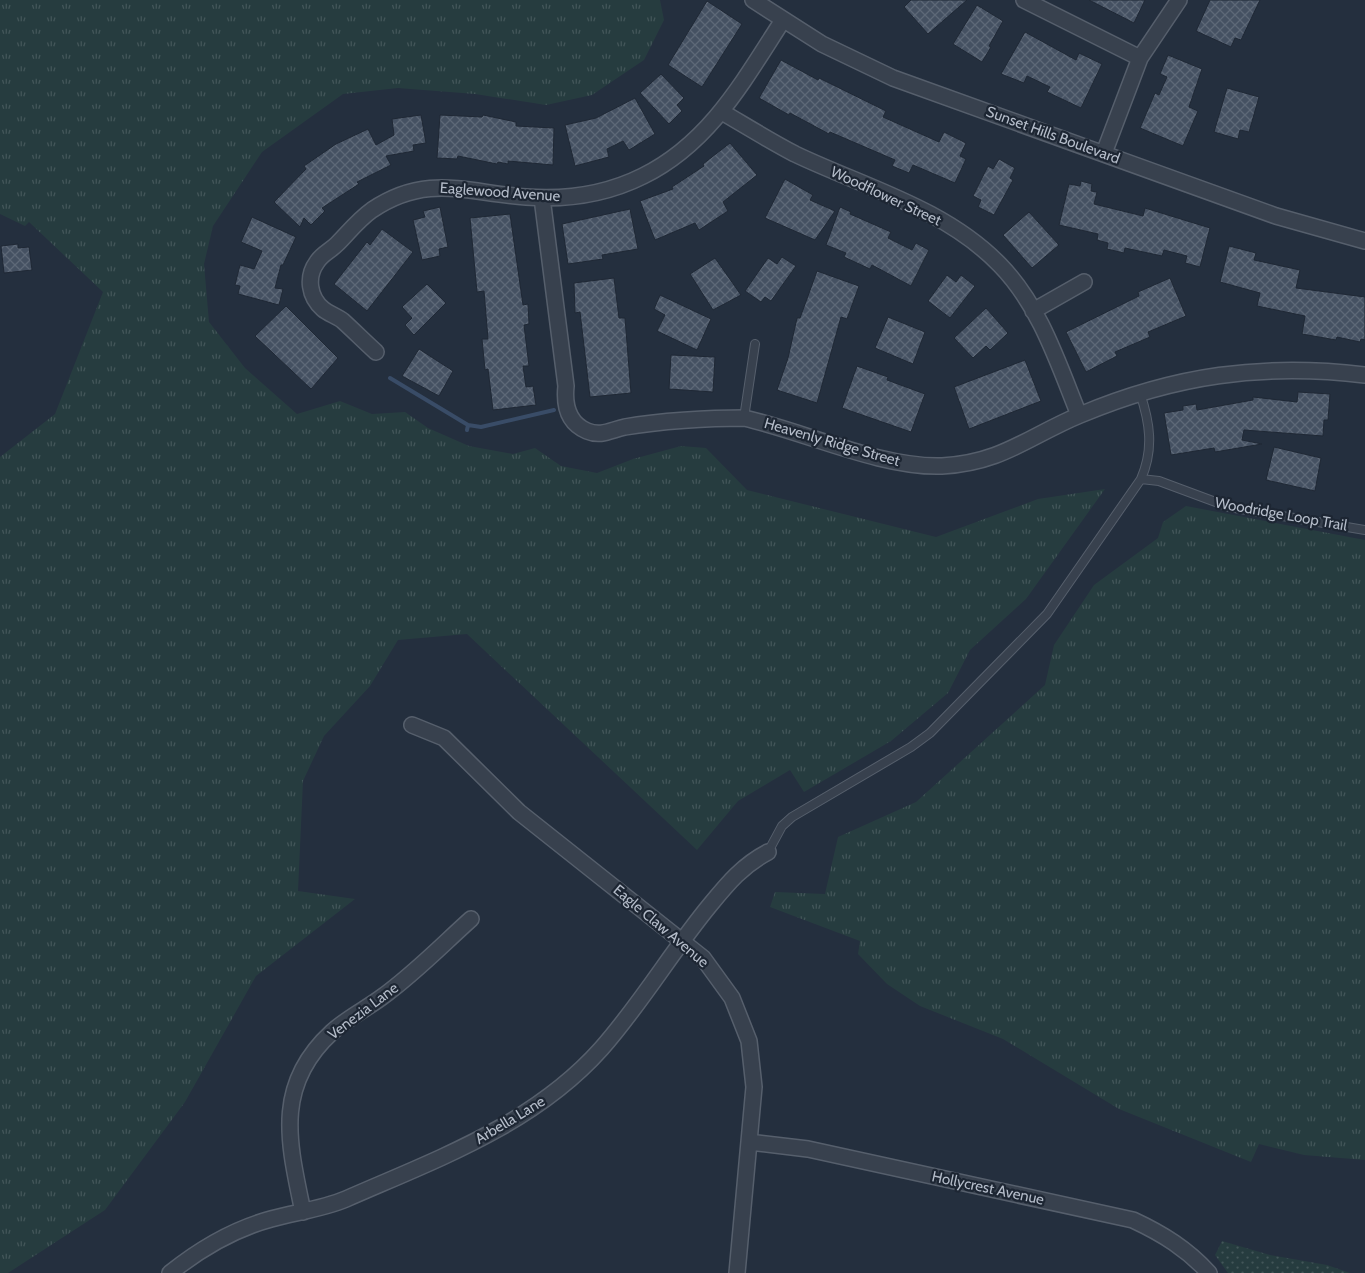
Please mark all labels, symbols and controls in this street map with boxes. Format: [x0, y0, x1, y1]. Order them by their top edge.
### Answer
street label: Sunset Hills Boulevard [984, 102, 1122, 168]
street label: Woodflower Street [828, 162, 944, 230]
street label: Eaglewood Avenue [439, 179, 561, 205]
street label: Heavenly Ridge Street [762, 414, 902, 470]
street label: Woodridge Loop Trail [1213, 493, 1349, 535]
street label: Eagle Claw Avenue [610, 881, 713, 971]
street label: Venezia Lane [324, 978, 402, 1043]
street label: Arbella Lane [472, 1092, 549, 1148]
street label: Hollycrest Avenue [930, 1167, 1046, 1209]

